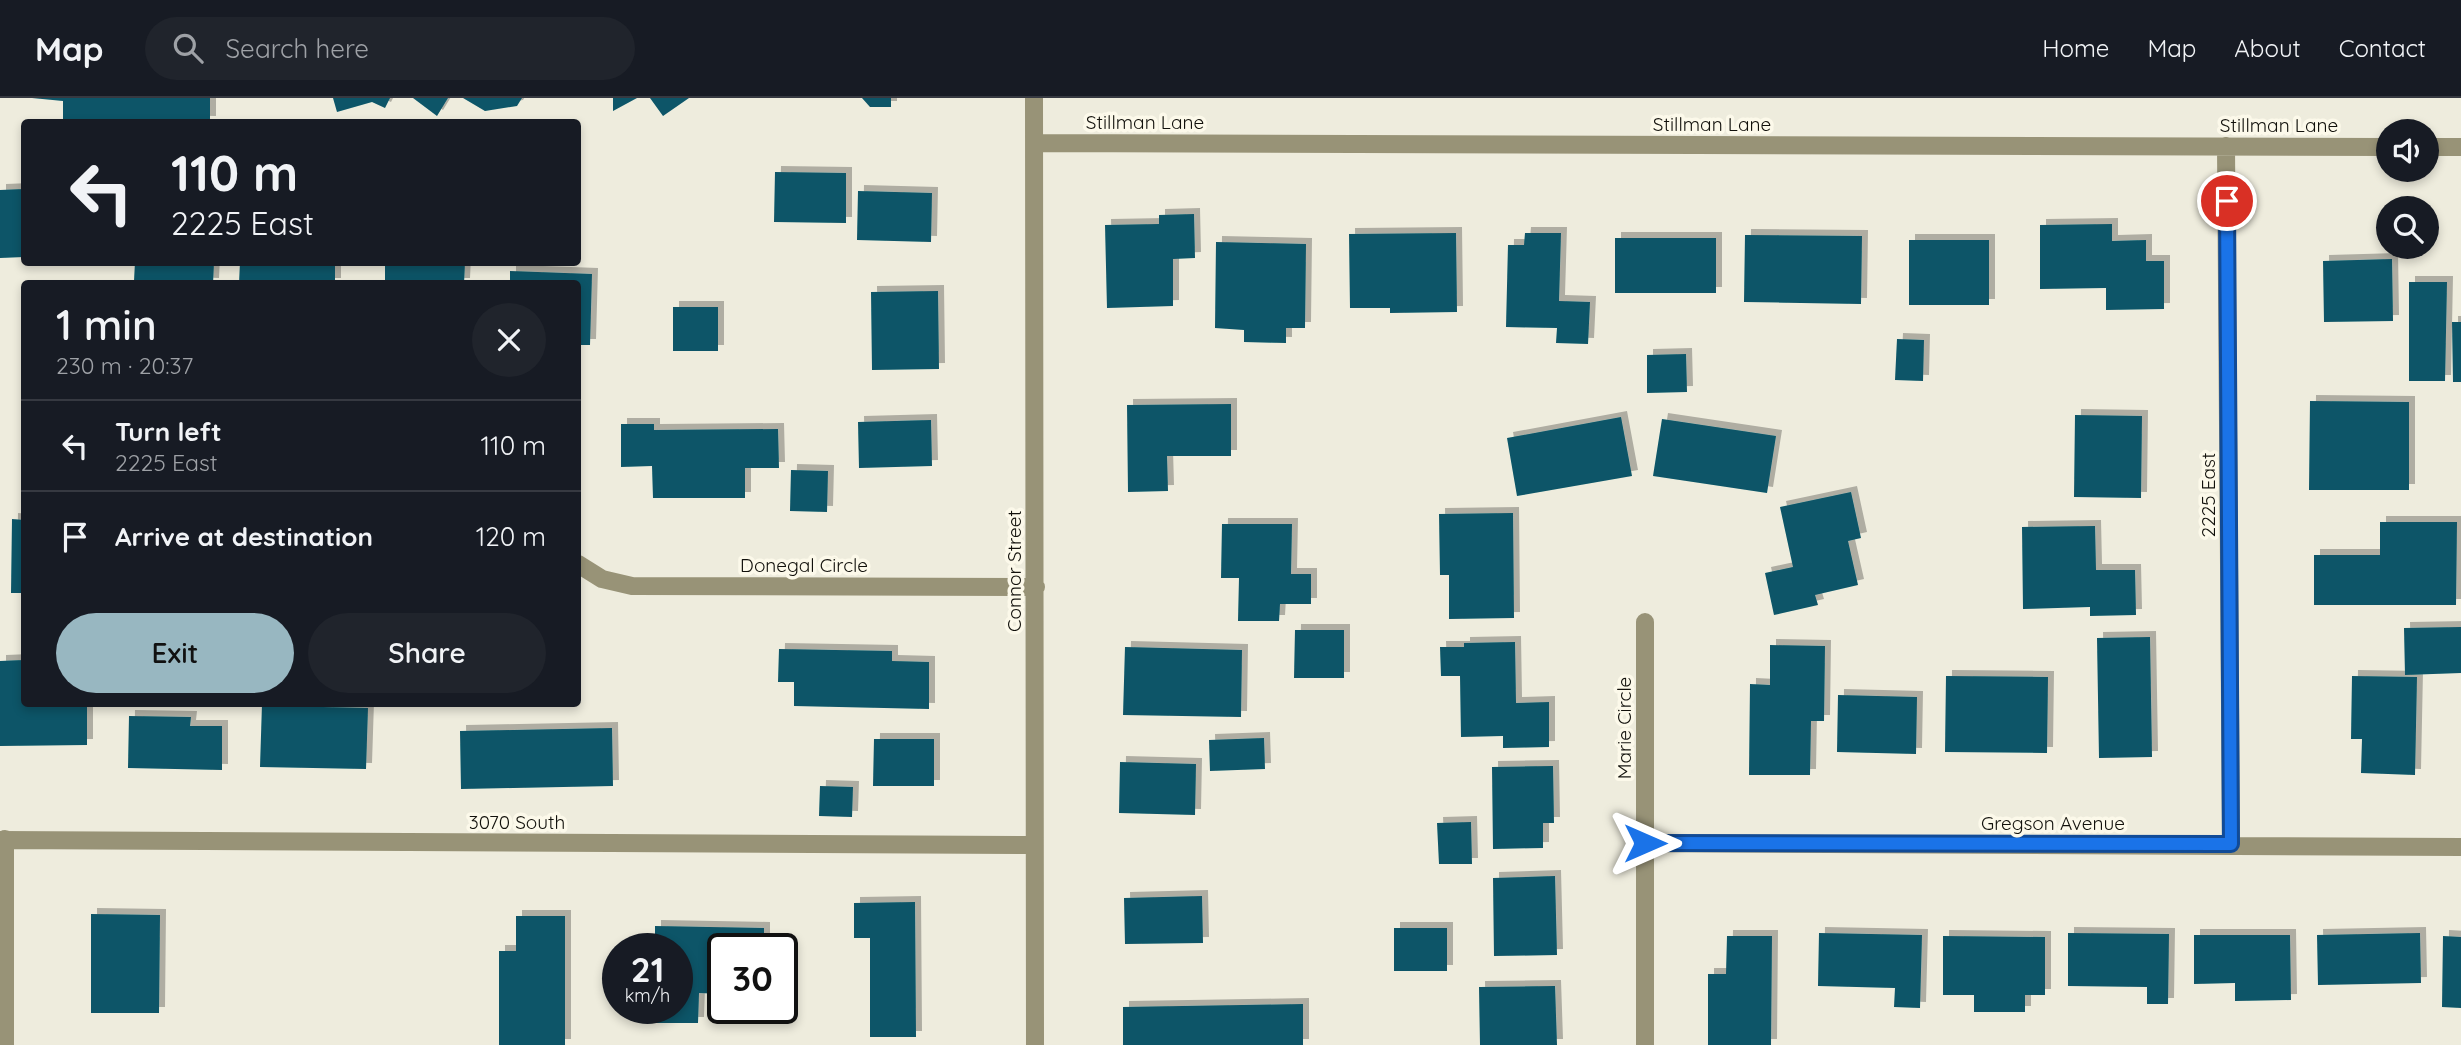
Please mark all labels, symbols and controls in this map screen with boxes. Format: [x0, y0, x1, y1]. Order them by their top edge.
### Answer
search box [145, 17, 635, 80]
text: Map [35, 28, 103, 69]
icon: search [169, 29, 207, 67]
text: Search here [225, 32, 369, 65]
text: Home [2042, 33, 2109, 63]
text: Map [2147, 33, 2196, 63]
text: About [2234, 33, 2301, 63]
text: Contact [2339, 33, 2426, 63]
street label: Stillman Lane [1086, 110, 1204, 134]
street label: Stillman Lane [1653, 112, 1771, 136]
street label: Stillman Lane [2220, 113, 2338, 137]
map controls [2376, 119, 2439, 259]
button: sound [2376, 119, 2439, 182]
text: 110 m [171, 142, 298, 203]
icon: left [56, 147, 147, 238]
pin [2197, 171, 2257, 231]
icon: arrive [2208, 182, 2246, 220]
button: search [2376, 196, 2439, 259]
text: 2225 East [171, 203, 314, 243]
text: 1 min [56, 298, 157, 351]
button: close [472, 303, 546, 377]
text: 230 m · 20:37 [56, 351, 193, 380]
text: Turn left [115, 415, 222, 448]
icon: left [56, 427, 94, 465]
text: 110 m [480, 429, 546, 462]
text: 2225 East [115, 448, 218, 477]
street label: 2225 East [2196, 453, 2220, 537]
street label: Connor Street [1002, 510, 1026, 632]
icon: arrive [56, 518, 94, 556]
text: Arrive at destination [115, 520, 373, 553]
text: 120 m [476, 520, 546, 553]
street label: Donegal Circle [740, 553, 868, 577]
button: Exit [56, 613, 294, 693]
button: Share [308, 613, 546, 693]
street label: Marie Circle [1612, 677, 1636, 779]
position arrow [1608, 806, 1682, 880]
street label: 3070 South [469, 810, 565, 834]
street label: Gregson Avenue [1981, 811, 2125, 835]
speed limit sign: 30 [707, 933, 798, 1024]
text: 21 [631, 947, 664, 991]
text: km/h [625, 984, 670, 1007]

